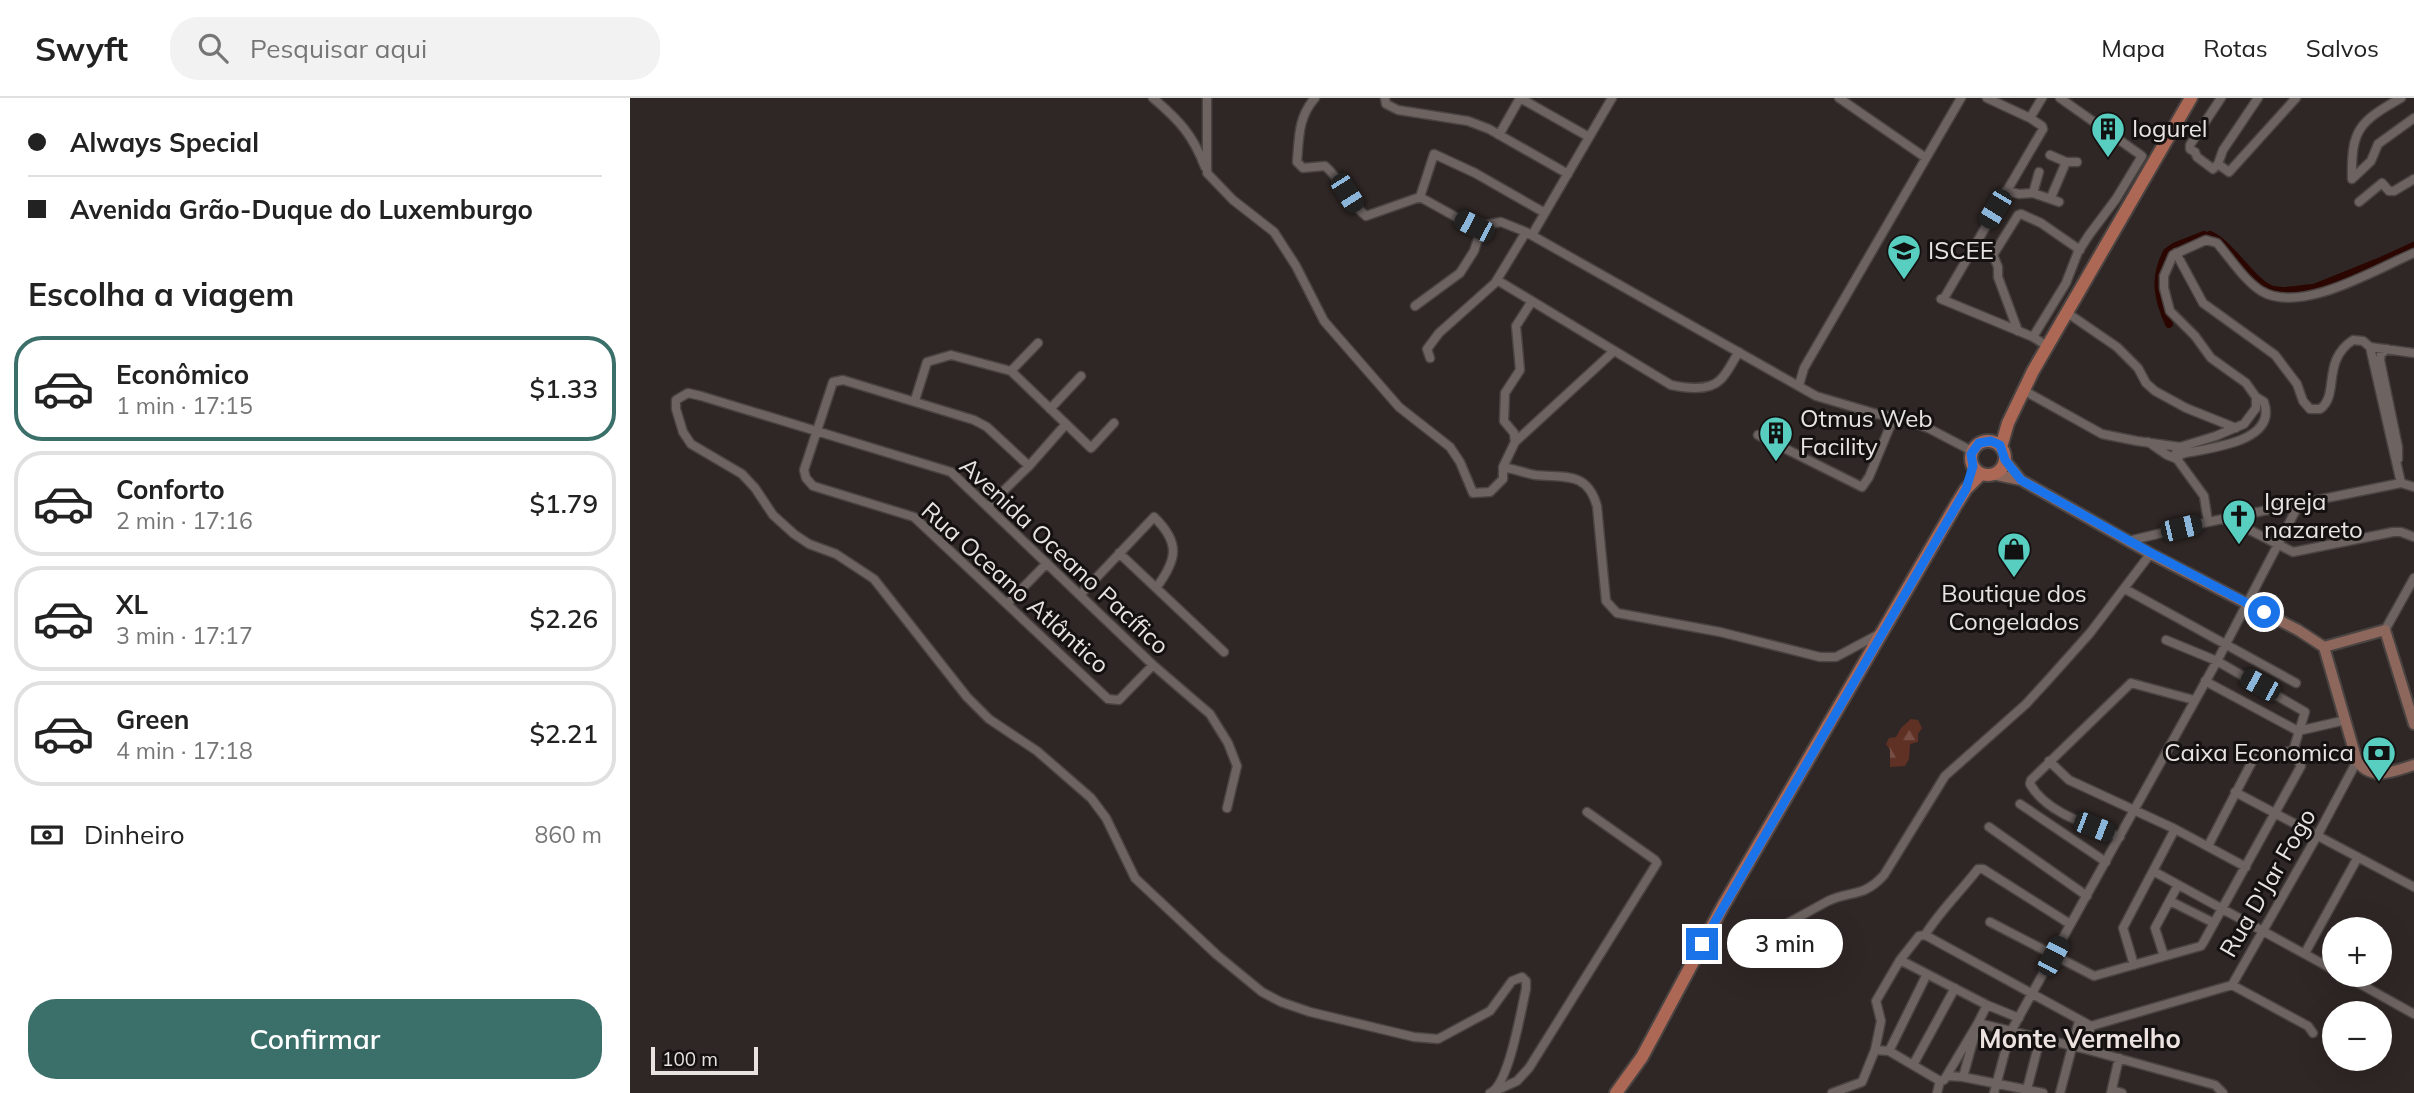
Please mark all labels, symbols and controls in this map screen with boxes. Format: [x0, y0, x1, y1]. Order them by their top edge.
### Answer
search box [170, 17, 660, 80]
text: Swyft [35, 28, 128, 69]
icon: search [194, 29, 232, 67]
text: Pesquisar aqui [250, 32, 427, 65]
text: Mapa [2101, 33, 2165, 63]
text: Rotas [2203, 33, 2268, 63]
text: Salvos [2306, 33, 2379, 63]
building icon: Iogurel [2089, 110, 2127, 159]
place label: Iogurel [2132, 113, 2208, 143]
text: Always Special [70, 126, 259, 159]
car [1327, 170, 1368, 216]
car [1976, 186, 2015, 232]
text: Avenida Grão-Duque do Luxemburgo [70, 193, 533, 226]
car [1451, 207, 1498, 245]
school or university icon: ISCEE [1885, 232, 1923, 281]
place label: ISCEE [1928, 235, 1994, 265]
text: Escolha a viagem [28, 274, 294, 314]
icon: car [32, 357, 95, 420]
text: Econômico [116, 358, 249, 391]
text: $1.33 [529, 372, 598, 405]
text: 1 min · 17:15 [116, 391, 253, 420]
place label: Otmus Web Facility [1800, 403, 1933, 461]
building icon: Otmus Web Facility [1757, 414, 1795, 463]
street label: Avenida Oceano Pacífico [954, 450, 1176, 660]
icon: car [32, 472, 95, 535]
text: Conforto [116, 473, 225, 506]
place label: Igreja nazareto [2264, 486, 2363, 544]
text: $1.79 [529, 487, 598, 520]
street label: Rua Oceano Atlântico [916, 495, 1116, 679]
church icon: Igreja nazareto [2220, 497, 2258, 546]
text: 2 min · 17:16 [116, 506, 253, 535]
car [2159, 513, 2204, 543]
shop icon: Boutique dos Congelados [1995, 530, 2033, 579]
place label: Boutique dos Congelados [1941, 578, 2087, 636]
icon: car [32, 587, 95, 650]
text: XL [116, 588, 148, 621]
route start [2248, 596, 2280, 628]
text: $2.26 [529, 602, 598, 635]
text: 3 min · 17:17 [116, 621, 253, 650]
car [2237, 666, 2284, 704]
icon: car [32, 702, 95, 765]
text: Green [116, 703, 189, 736]
text: $2.21 [529, 717, 598, 750]
bank icon: Caixa Economica [2360, 734, 2398, 783]
text: 4 min · 17:18 [116, 736, 253, 765]
place label: Caixa Economica [2164, 737, 2354, 767]
street label: Rua D'Jar Fogo [2213, 803, 2322, 962]
car [2071, 810, 2118, 844]
icon: cash [28, 816, 66, 854]
text: Dinheiro [84, 818, 185, 851]
text: 860 m [534, 820, 602, 849]
map controls [2322, 917, 2392, 1071]
button: + [2322, 917, 2392, 987]
callout: 3 min [1726, 920, 1842, 968]
route end [1686, 928, 1718, 960]
text: 3 min [1755, 929, 1815, 958]
car [2034, 933, 2073, 979]
button: Confirmar [28, 999, 602, 1079]
button: − [2322, 1001, 2392, 1071]
district label: Monte Vermelho [1979, 1022, 2181, 1055]
scale bar [651, 1044, 758, 1076]
text: 100 m [662, 1047, 718, 1071]

